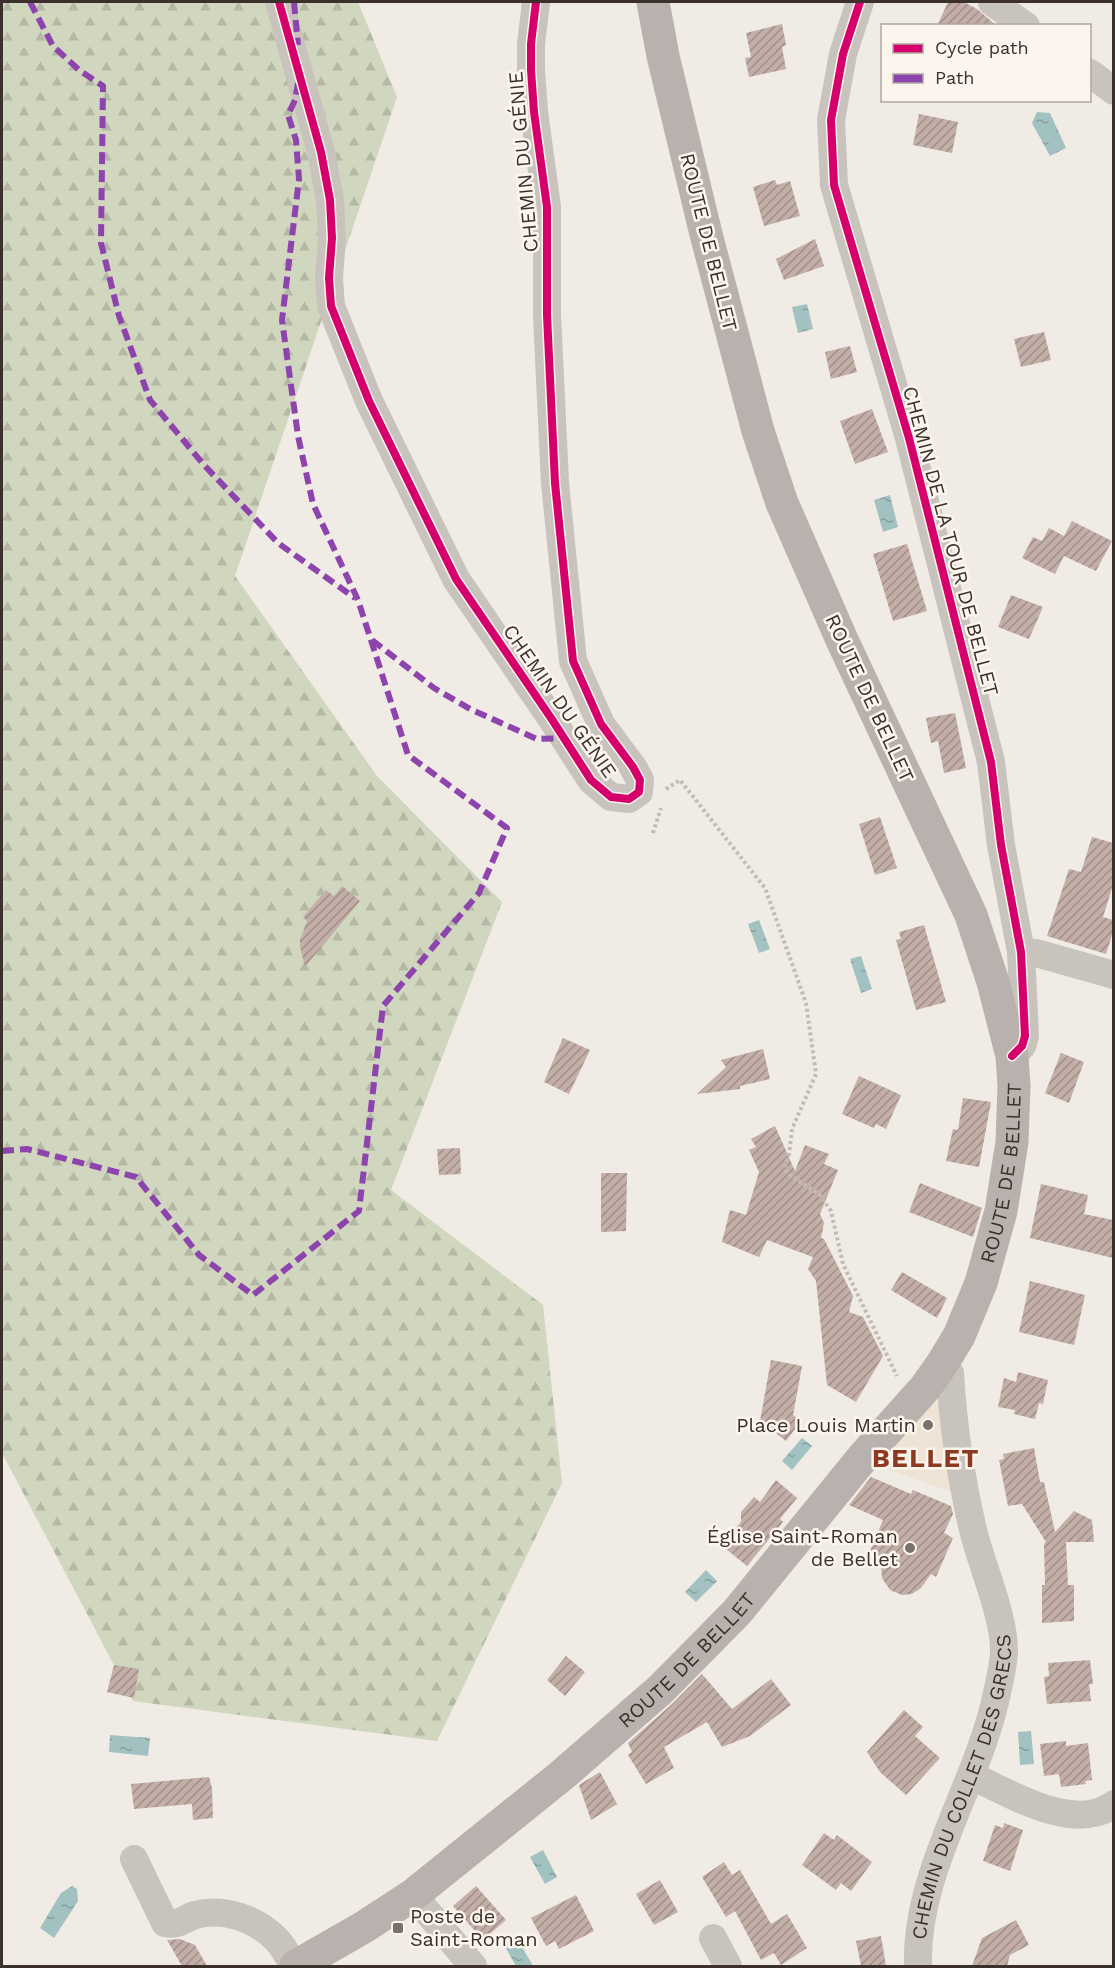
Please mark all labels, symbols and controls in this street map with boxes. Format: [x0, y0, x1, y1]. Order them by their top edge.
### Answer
legend [881, 24, 1091, 102]
text: Cycle path [935, 37, 1029, 58]
text: Path [935, 67, 975, 88]
street label: CHEMIN DU GÉNIE [503, 70, 543, 254]
street label: ROUTE DE BELLET [675, 151, 743, 333]
street label: CHEMIN DE LA TOUR DE BELLET [898, 383, 1004, 699]
street label: ROUTE DE BELLET [821, 610, 919, 786]
street label: CHEMIN DU GÉNIE [498, 620, 622, 782]
street label: ROUTE DE BELLET [975, 1083, 1026, 1266]
place label: Place Louis Martin [736, 1413, 916, 1437]
marker: Place Louis Martin [921, 1418, 935, 1432]
district label: BELLET [872, 1443, 980, 1473]
place label: Église Saint-Roman de Bellet [707, 1524, 899, 1571]
marker: Église Saint-Roman de Bellet [903, 1541, 917, 1555]
street label: ROUTE DE BELLET [613, 1588, 760, 1733]
street label: CHEMIN DU COLLET DES GRECS [907, 1633, 1016, 1941]
place label: Poste de Saint-Roman [410, 1904, 538, 1951]
marker: Poste de Saint-Roman [391, 1921, 405, 1935]

